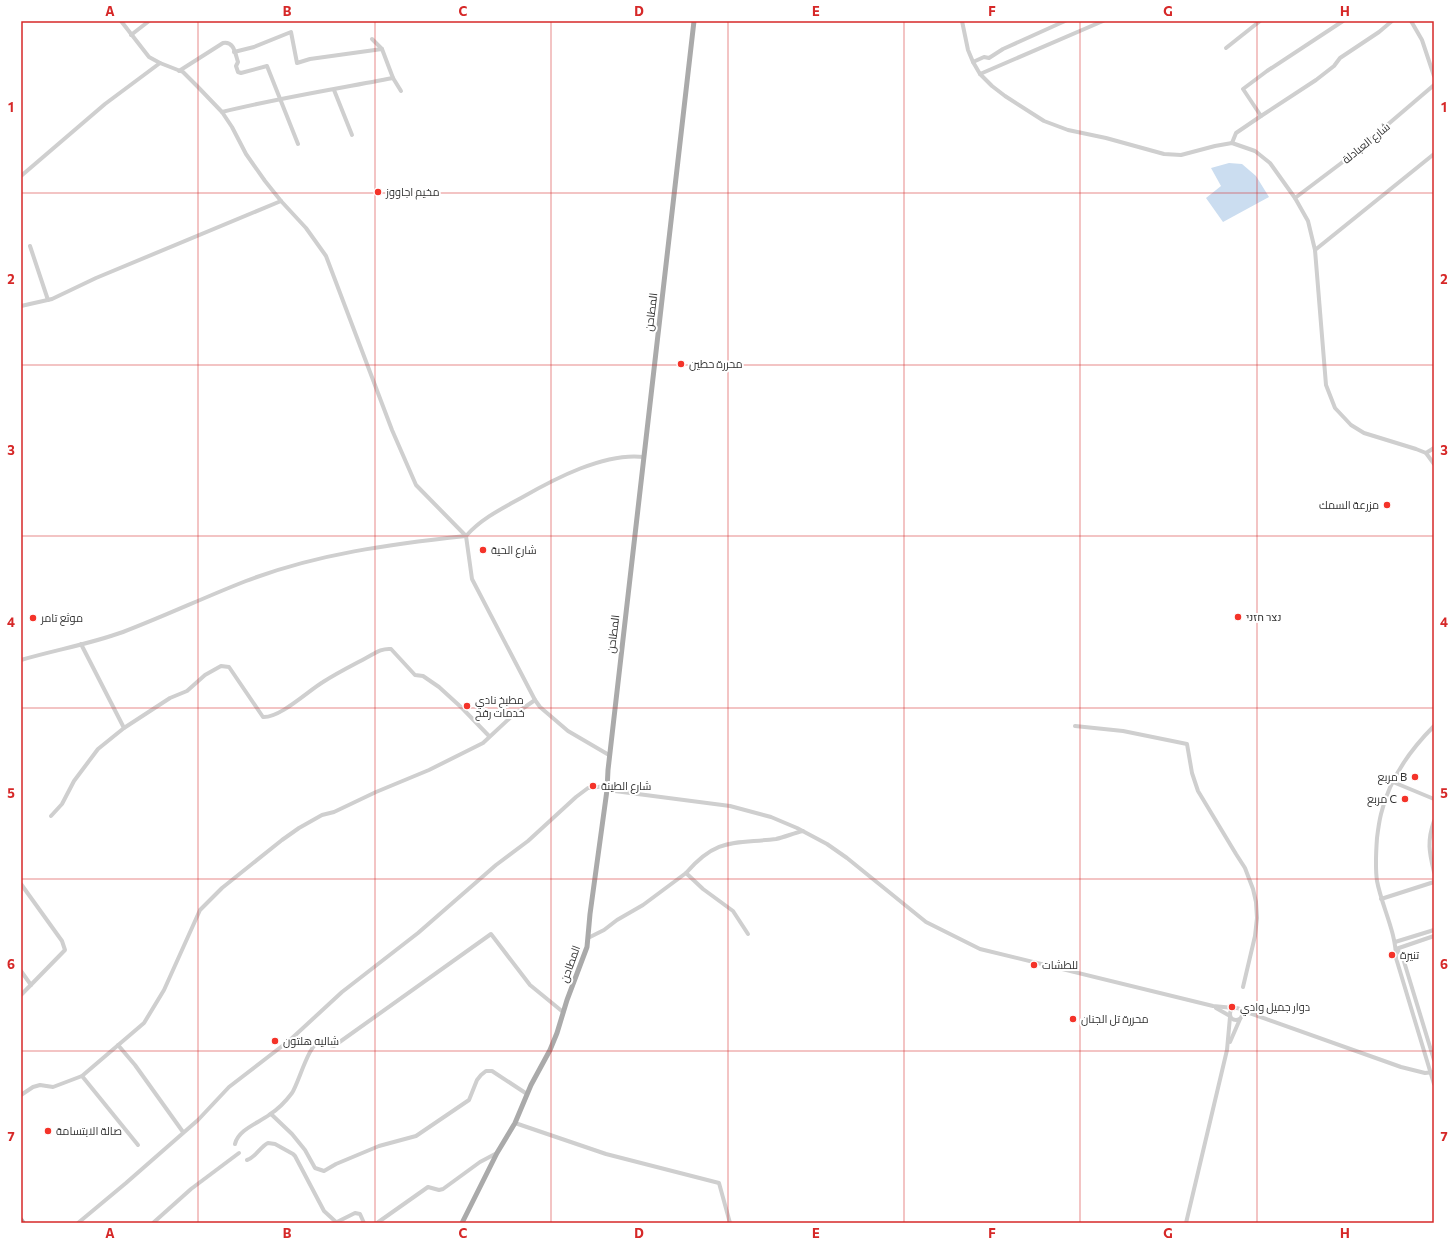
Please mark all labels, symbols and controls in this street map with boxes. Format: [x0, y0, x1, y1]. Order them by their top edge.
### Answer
text: A [105, 3, 115, 19]
text: B [283, 3, 292, 19]
text: C [459, 3, 468, 19]
text: D [634, 3, 644, 19]
text: E [812, 3, 820, 19]
text: F [988, 3, 996, 19]
text: G [1163, 3, 1173, 19]
text: H [1340, 3, 1350, 19]
text: 1 [8, 99, 14, 115]
text: 1 [1441, 99, 1447, 115]
street label: شارع العبادلة [1339, 119, 1393, 167]
place label: مخيم اجاووز [385, 185, 439, 200]
marker: مخيم اجاووز [373, 187, 383, 197]
text: 2 [7, 271, 15, 287]
text: 2 [1440, 271, 1448, 287]
street label: المطاحن [642, 292, 660, 332]
place label: محررة حطين [689, 357, 743, 371]
marker: محررة حطين [676, 359, 686, 369]
text: 3 [7, 442, 15, 458]
text: 3 [1440, 442, 1448, 458]
place label: مزرعة السمك [1319, 498, 1379, 512]
marker: مزرعة السمك [1382, 500, 1392, 510]
place label: شارع الحية [491, 543, 537, 558]
marker: شارع الحية [478, 545, 488, 555]
place label: נצר חזני [1246, 610, 1281, 623]
place label: موثع تامر [40, 611, 83, 626]
marker: נצר חזני [1233, 612, 1243, 622]
marker: موثع تامر [28, 613, 38, 623]
text: 4 [7, 614, 15, 630]
street label: المطاحن [604, 614, 622, 654]
text: 4 [1440, 614, 1448, 630]
place label: مطبخ نادي خدمات رفح [475, 693, 525, 721]
marker: مطبخ نادي خدمات رفح [462, 701, 472, 711]
place label: مربع B [1378, 770, 1407, 785]
marker: مربع B [1410, 772, 1420, 782]
place label: شارع الطينة [601, 779, 651, 794]
marker: شارع الطينة [588, 781, 598, 791]
text: 5 [7, 785, 15, 801]
text: 5 [1440, 785, 1448, 801]
place label: مربع C [1367, 792, 1397, 807]
marker: مربع C [1400, 794, 1410, 804]
street label: المطاحن [557, 943, 583, 985]
place label: تنيرة [1400, 948, 1419, 962]
marker: تنيرة [1387, 950, 1397, 960]
text: 6 [7, 956, 15, 972]
text: 6 [1440, 956, 1448, 972]
place label: للطشات [1042, 958, 1078, 971]
marker: للطشات [1029, 960, 1039, 970]
place label: دوار جميل وادي [1240, 1000, 1310, 1016]
marker: دوار جميل وادي [1227, 1002, 1237, 1012]
place label: محررة تل الجنان [1081, 1012, 1149, 1026]
marker: محررة تل الجنان [1068, 1014, 1078, 1024]
place label: شاليه هلتون [283, 1034, 339, 1048]
marker: شاليه هلتون [270, 1036, 280, 1046]
place label: صالة الابتسامة [56, 1124, 122, 1137]
marker: صالة الابتسامة [43, 1126, 53, 1136]
text: 7 [7, 1128, 15, 1144]
text: 7 [1440, 1128, 1448, 1144]
text: A [105, 1225, 115, 1241]
text: B [283, 1225, 292, 1241]
text: C [459, 1225, 468, 1241]
text: D [634, 1225, 644, 1241]
text: E [812, 1225, 820, 1241]
text: F [988, 1225, 996, 1241]
text: G [1163, 1225, 1173, 1241]
text: H [1340, 1225, 1350, 1241]

